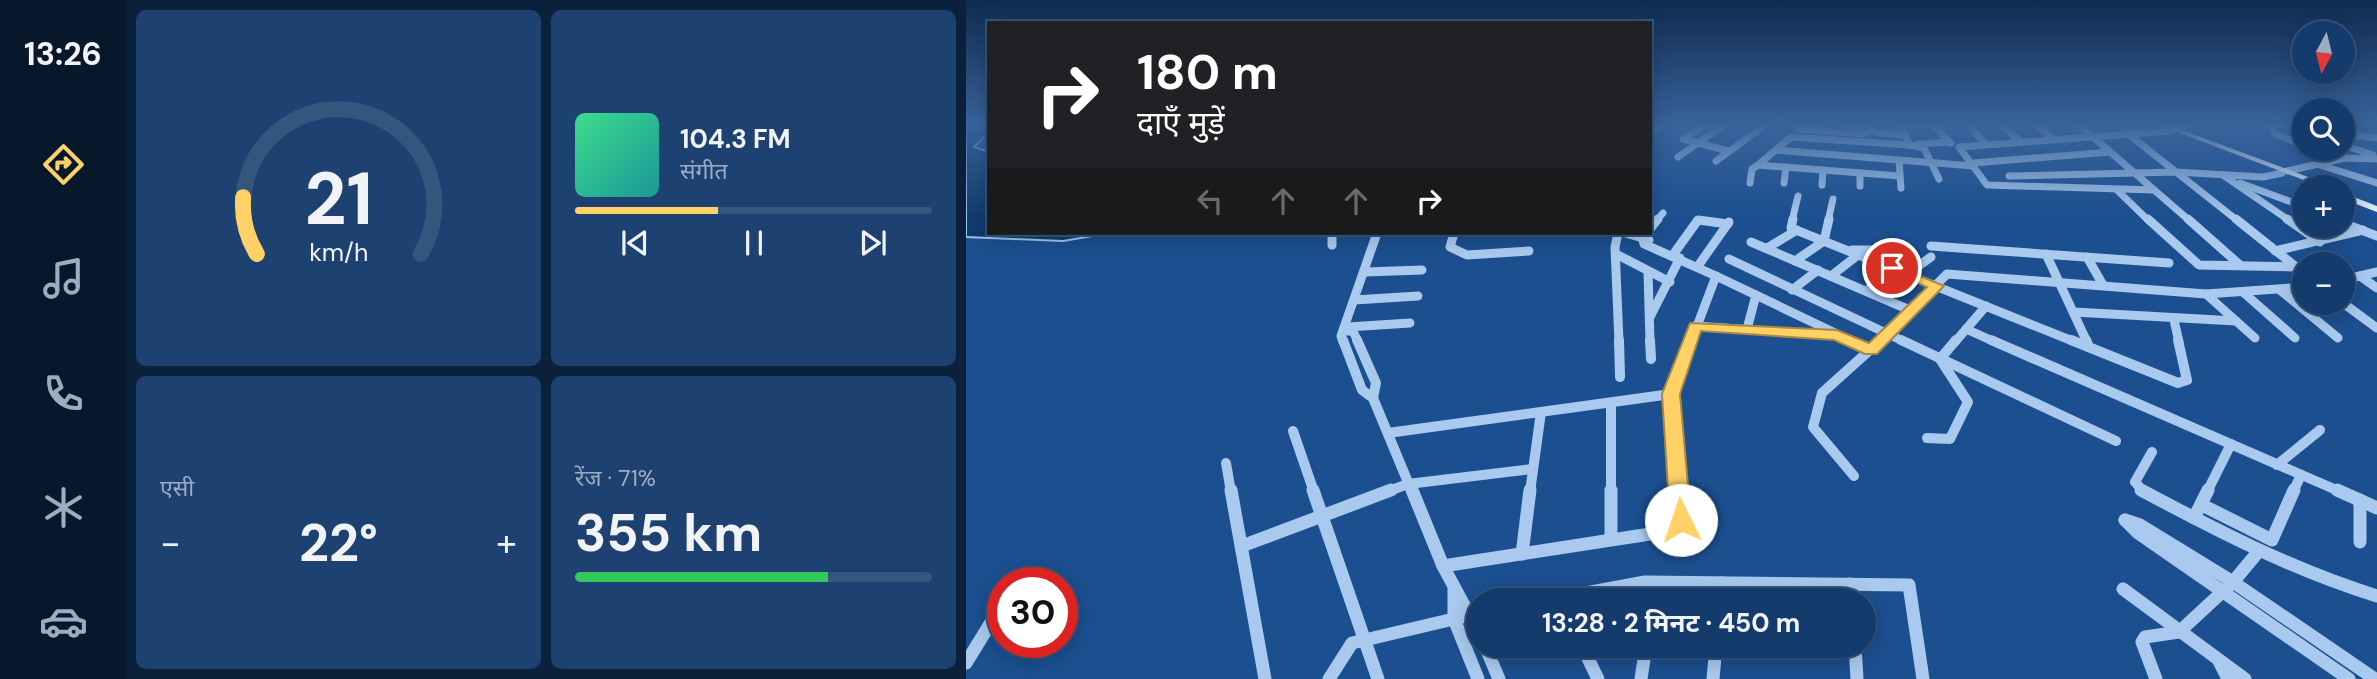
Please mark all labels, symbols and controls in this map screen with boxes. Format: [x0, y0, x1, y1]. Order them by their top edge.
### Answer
north arrow [2292, 21, 2356, 84]
map controls [2292, 21, 2355, 315]
text: 13:26 [24, 33, 102, 75]
text: 180 m [1137, 40, 1278, 104]
icon: right [1022, 49, 1113, 140]
button: search [2292, 98, 2355, 161]
text: दाएँ मुड़ें [1137, 102, 1225, 144]
text: 104.3 FM [680, 122, 791, 156]
icon: directions [39, 140, 88, 189]
text: 21 [304, 152, 373, 247]
text: संगीत [680, 156, 728, 186]
button: + [2292, 175, 2355, 238]
icon: left [1191, 182, 1229, 220]
icon: ahead [1264, 182, 1302, 220]
icon: ahead [1337, 182, 1375, 220]
icon: right [1410, 182, 1448, 220]
icon: previous [616, 224, 654, 262]
icon: pause [735, 224, 773, 262]
icon: next [854, 224, 892, 262]
text: km/h [309, 236, 368, 269]
pin [1862, 238, 1922, 298]
icon: arrive [1873, 249, 1911, 287]
button: − [2292, 252, 2355, 315]
icon: music [39, 254, 88, 303]
icon: phone [39, 369, 88, 418]
text: रेंज · 71% [575, 463, 656, 493]
text: एसी [160, 473, 194, 503]
icon: climate [39, 483, 88, 532]
position arrow [1644, 483, 1718, 557]
text: 355 km [575, 499, 762, 567]
text: 22° [299, 509, 378, 577]
text: − [160, 518, 181, 568]
text: + [496, 518, 517, 568]
speed limit sign: 30 [987, 567, 1078, 658]
icon: car [39, 597, 88, 646]
text: 13:28 · 2 मिनट · 450 m [1542, 606, 1800, 640]

